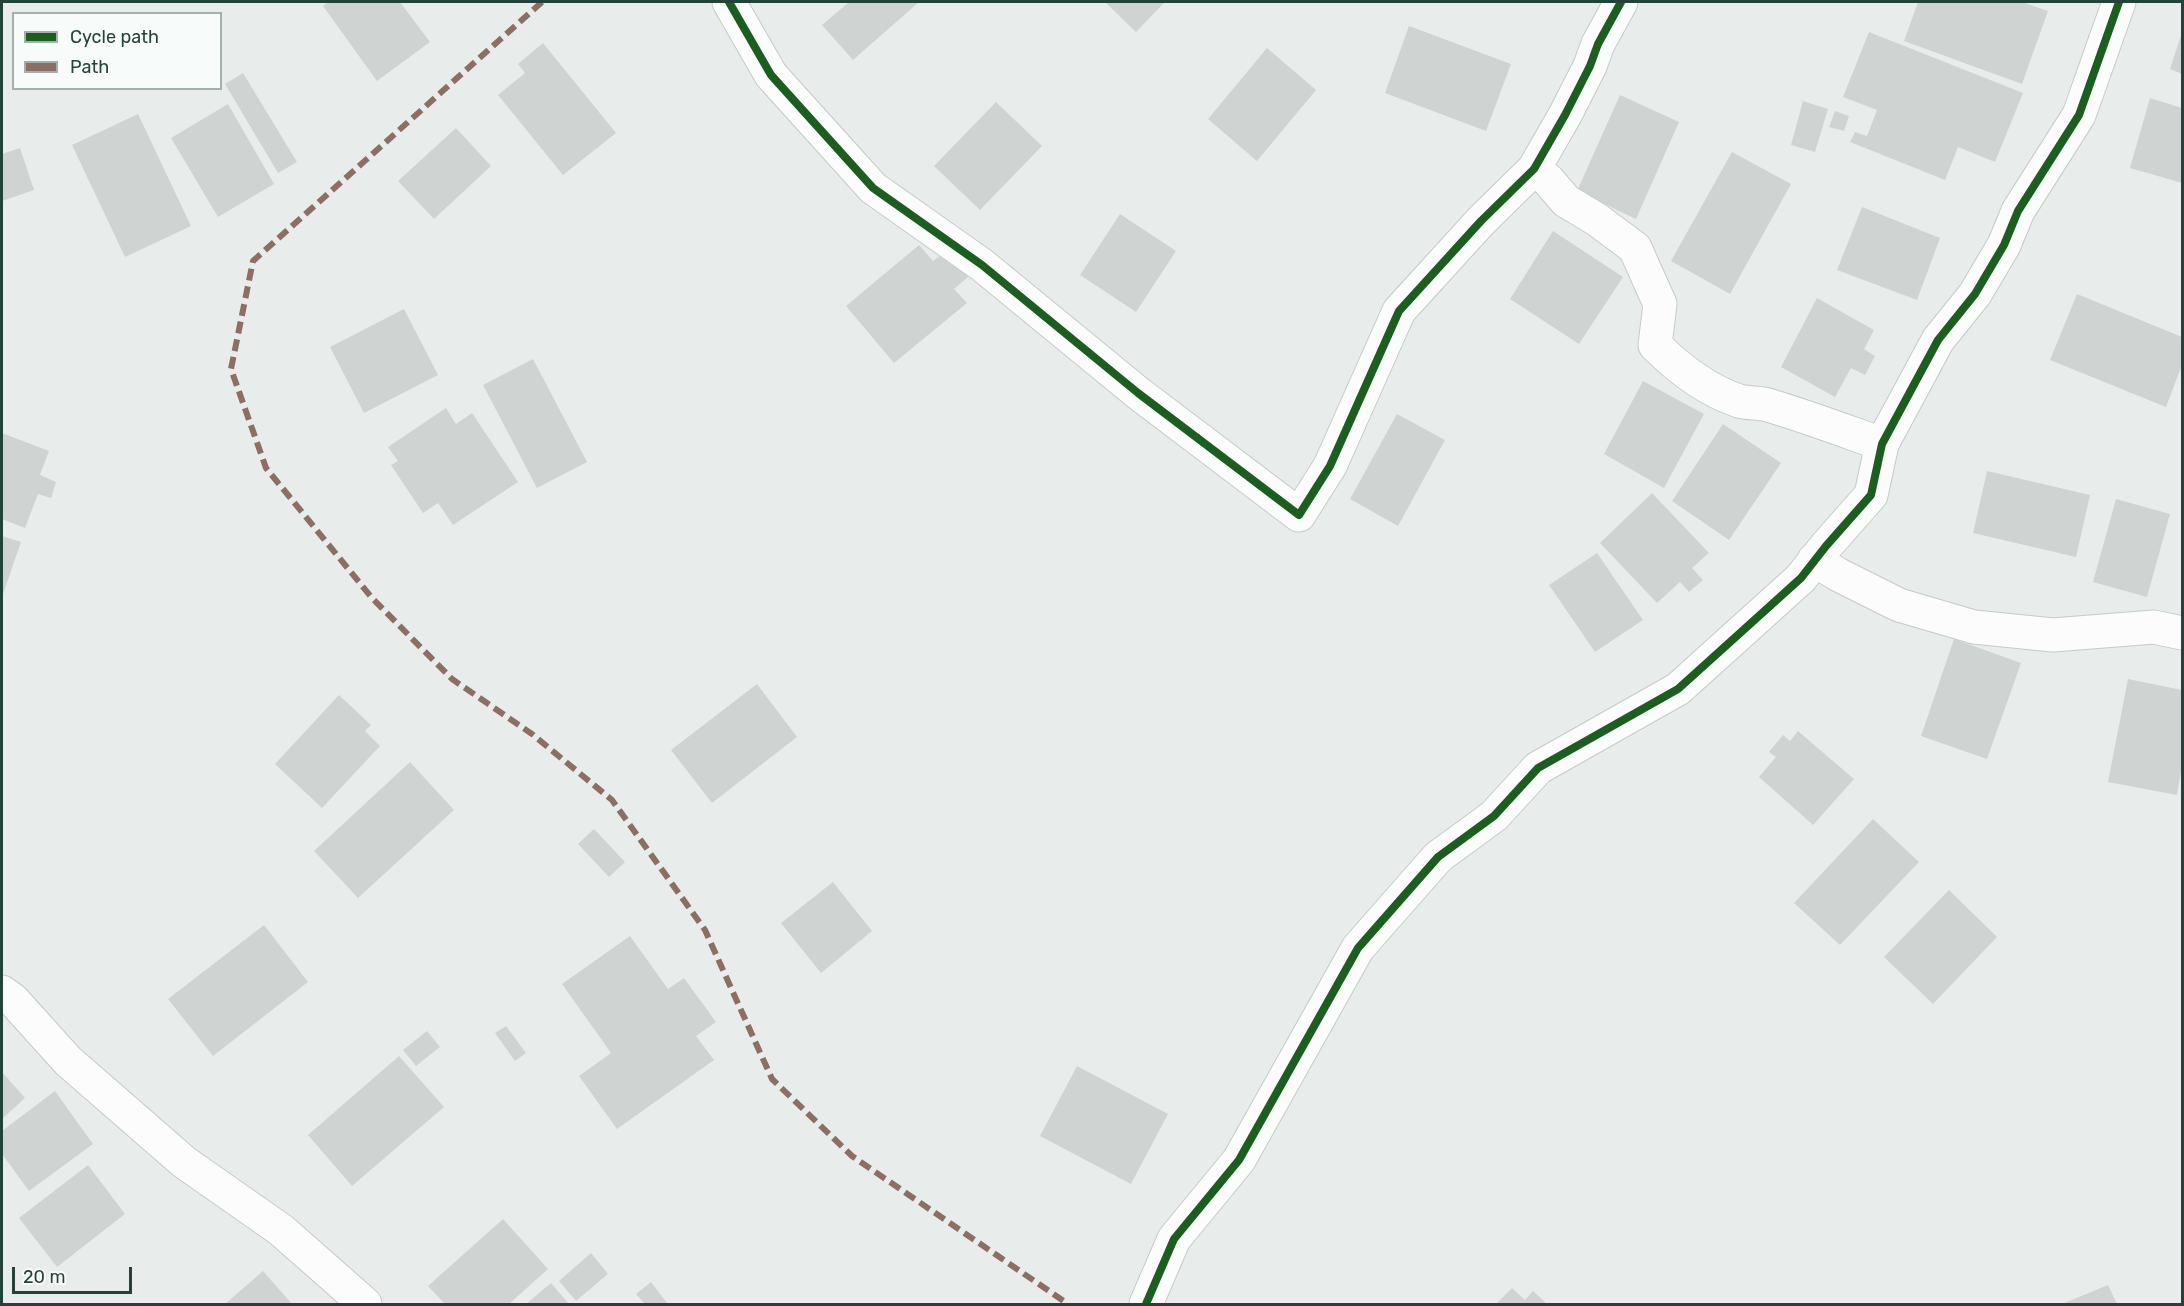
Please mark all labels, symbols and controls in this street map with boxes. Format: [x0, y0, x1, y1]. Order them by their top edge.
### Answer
legend [12, 12, 222, 90]
text: Cycle path [70, 26, 159, 48]
text: Path [70, 56, 109, 78]
scale bar [15, 1255, 135, 1293]
text: 20 m [23, 1266, 65, 1288]

